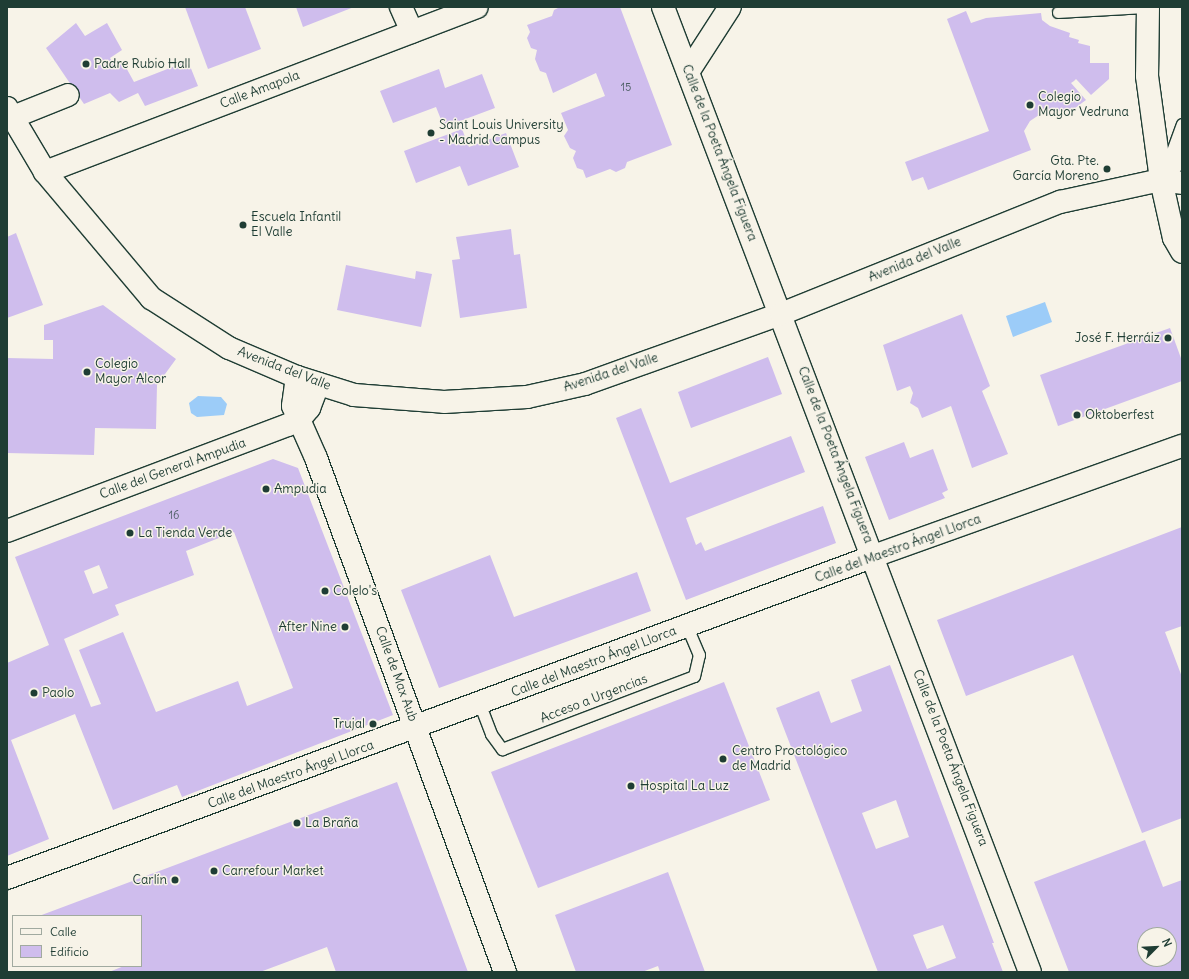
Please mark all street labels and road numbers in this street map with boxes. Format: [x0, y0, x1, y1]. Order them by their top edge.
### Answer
street label: Calle de la Poeta Ángela Figuera [678, 63, 760, 243]
street label: Calle Amapola [218, 68, 302, 112]
street label: Avenida del Valle [866, 234, 964, 286]
street label: Avenida del Valle [235, 344, 333, 394]
street label: Avenida del Valle [562, 350, 660, 396]
street label: Calle de la Poeta Ángela Figuera [794, 365, 876, 545]
street label: Calle del General Ampudia [98, 435, 248, 503]
street label: Calle del Maestro Ángel Llorca [813, 512, 983, 586]
street label: Calle del Maestro Ángel Llorca [509, 623, 679, 701]
street label: Calle de Max Aub [372, 624, 420, 724]
street label: Calle de la Poeta Ángela Figuera [909, 668, 991, 848]
street label: Acceso a Urgencias [538, 671, 650, 727]
street label: Calle del Maestro Ángel Llorca [206, 738, 376, 812]

